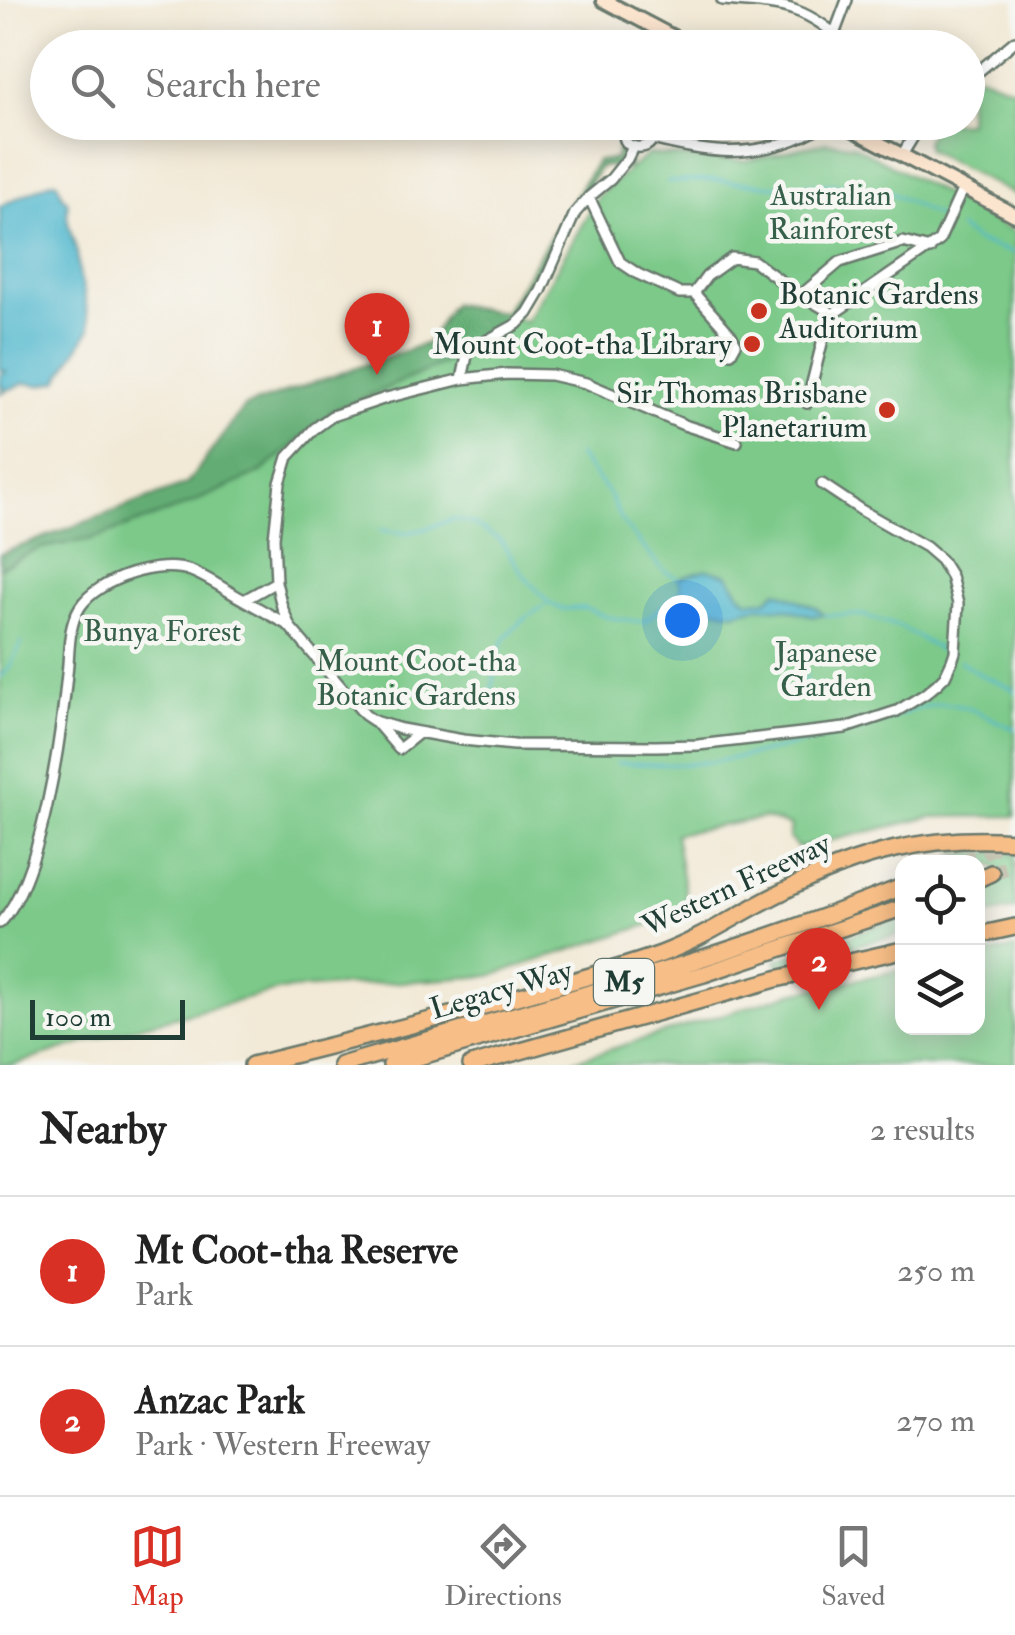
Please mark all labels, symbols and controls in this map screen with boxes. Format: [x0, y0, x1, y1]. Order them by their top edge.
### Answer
search box [30, 30, 985, 140]
icon: search [65, 58, 120, 113]
text: Search here [145, 61, 321, 109]
park label: Australian Rainforest [769, 177, 894, 248]
place label: Botanic Gardens Auditorium [778, 276, 978, 347]
pin: 1 [344, 292, 410, 375]
marker: Botanic Gardens Auditorium [748, 300, 770, 322]
place label: Mount Coot-tha Library [433, 326, 733, 363]
marker: Mount Coot-tha Library [741, 333, 763, 355]
place label: Sir Thomas Brisbane Planetarium [616, 375, 867, 446]
marker: Sir Thomas Brisbane Planetarium [876, 399, 898, 421]
your location [657, 595, 708, 646]
park label: Bunya Forest [83, 613, 241, 650]
park label: Japanese Garden [774, 634, 877, 705]
park label: Mount Coot-tha Botanic Gardens [316, 643, 517, 714]
street label: Western Freeway [635, 825, 837, 945]
map controls [895, 855, 985, 1035]
button: locate [895, 855, 985, 945]
pin: 2 [786, 928, 852, 1010]
button: layers [895, 945, 985, 1035]
street label: Legacy Way [426, 952, 577, 1028]
road number: M5 [594, 959, 654, 1005]
scale bar [30, 995, 185, 1040]
text: 100 m [45, 1000, 111, 1035]
text: Nearby [40, 1104, 166, 1156]
text: 2 results [870, 1110, 975, 1150]
text: Mt Coot-tha Reserve [135, 1227, 458, 1275]
text: 1 [67, 1251, 78, 1291]
text: 250 m [897, 1251, 975, 1291]
text: Park [135, 1275, 193, 1315]
text: Anzac Park [135, 1377, 305, 1425]
text: 2 [64, 1401, 81, 1441]
text: 270 m [896, 1401, 975, 1441]
text: Park · Western Freeway [135, 1425, 430, 1465]
tab: Map [130, 1519, 185, 1614]
tab: Directions [444, 1519, 562, 1614]
tab: Saved [821, 1519, 885, 1614]

